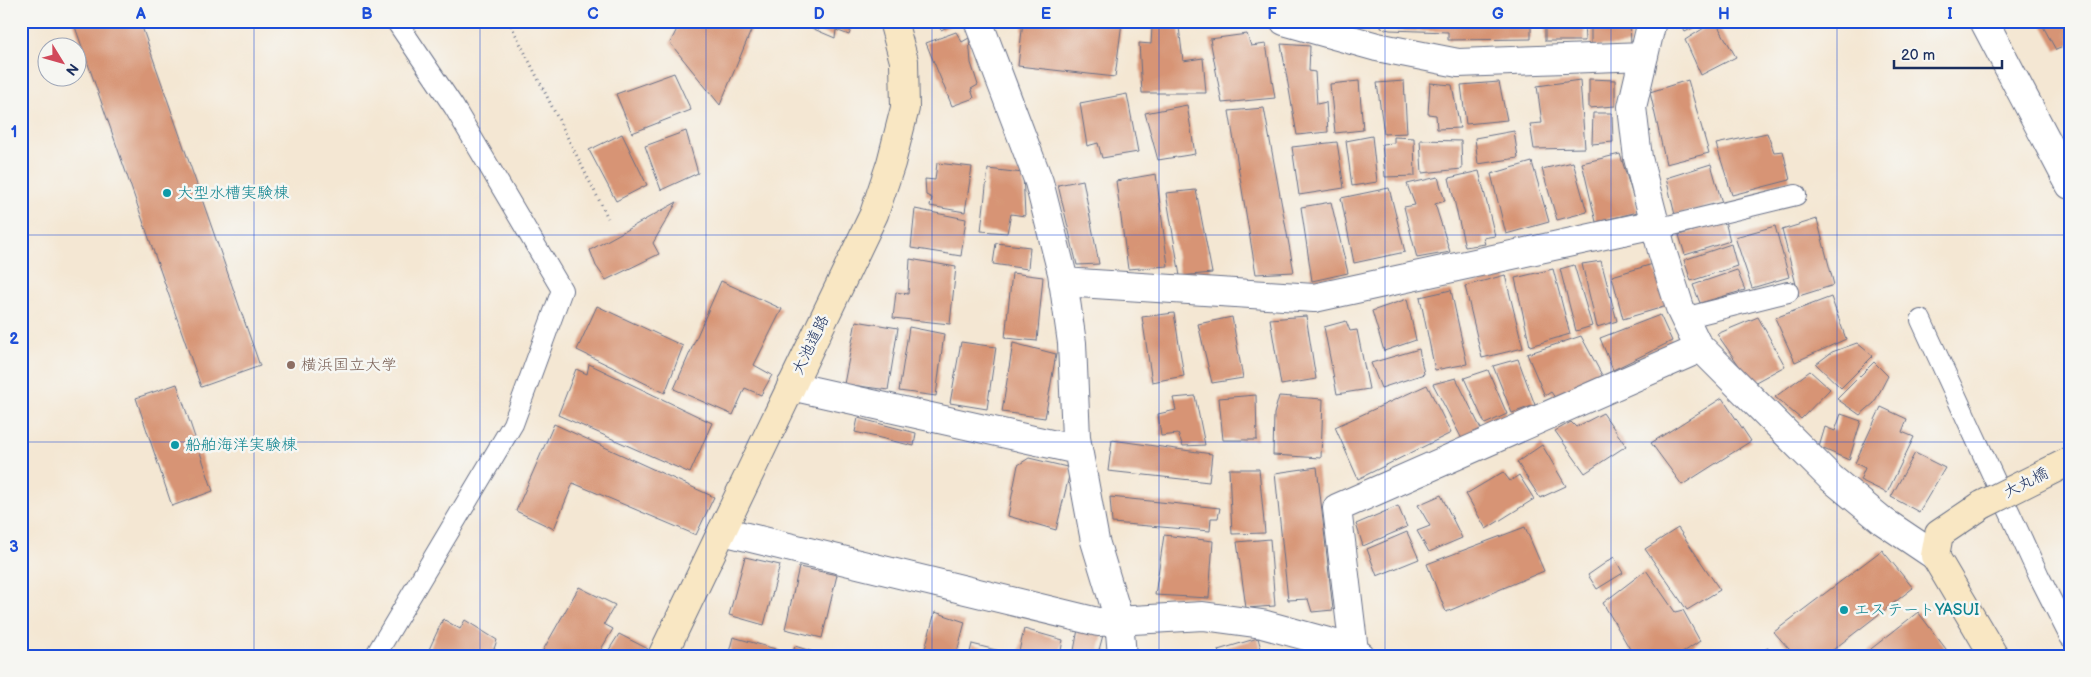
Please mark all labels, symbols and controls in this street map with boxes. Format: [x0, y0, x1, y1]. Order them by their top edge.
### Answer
text: A [135, 5, 146, 24]
text: B [361, 5, 373, 24]
text: C [587, 5, 599, 24]
text: D [813, 5, 825, 24]
text: E [1041, 5, 1051, 24]
text: F [1267, 5, 1277, 24]
text: G [1492, 5, 1504, 24]
text: H [1718, 5, 1730, 24]
text: I [1947, 5, 1953, 24]
north arrow [38, 38, 88, 88]
scale bar [1894, 38, 2001, 70]
text: 20 m [1901, 46, 1935, 65]
text: N [62, 60, 82, 79]
text: 1 [11, 123, 17, 142]
place label: 大型水槽実験棟 [177, 184, 289, 203]
marker: 大型水槽実験棟 [161, 187, 173, 199]
street label: 大池道路 [788, 312, 834, 378]
text: 2 [9, 330, 19, 349]
place label: 横浜国立大学 [301, 356, 397, 375]
marker: 横浜国立大学 [285, 359, 297, 371]
place label: 船舶海洋実験棟 [185, 436, 297, 455]
marker: 船舶海洋実験棟 [169, 439, 181, 451]
street label: 大丸橋 [2000, 464, 2052, 502]
text: 3 [9, 538, 19, 557]
place label: エステートYASUI [1854, 601, 1979, 620]
marker: エステートYASUI [1838, 604, 1850, 616]

